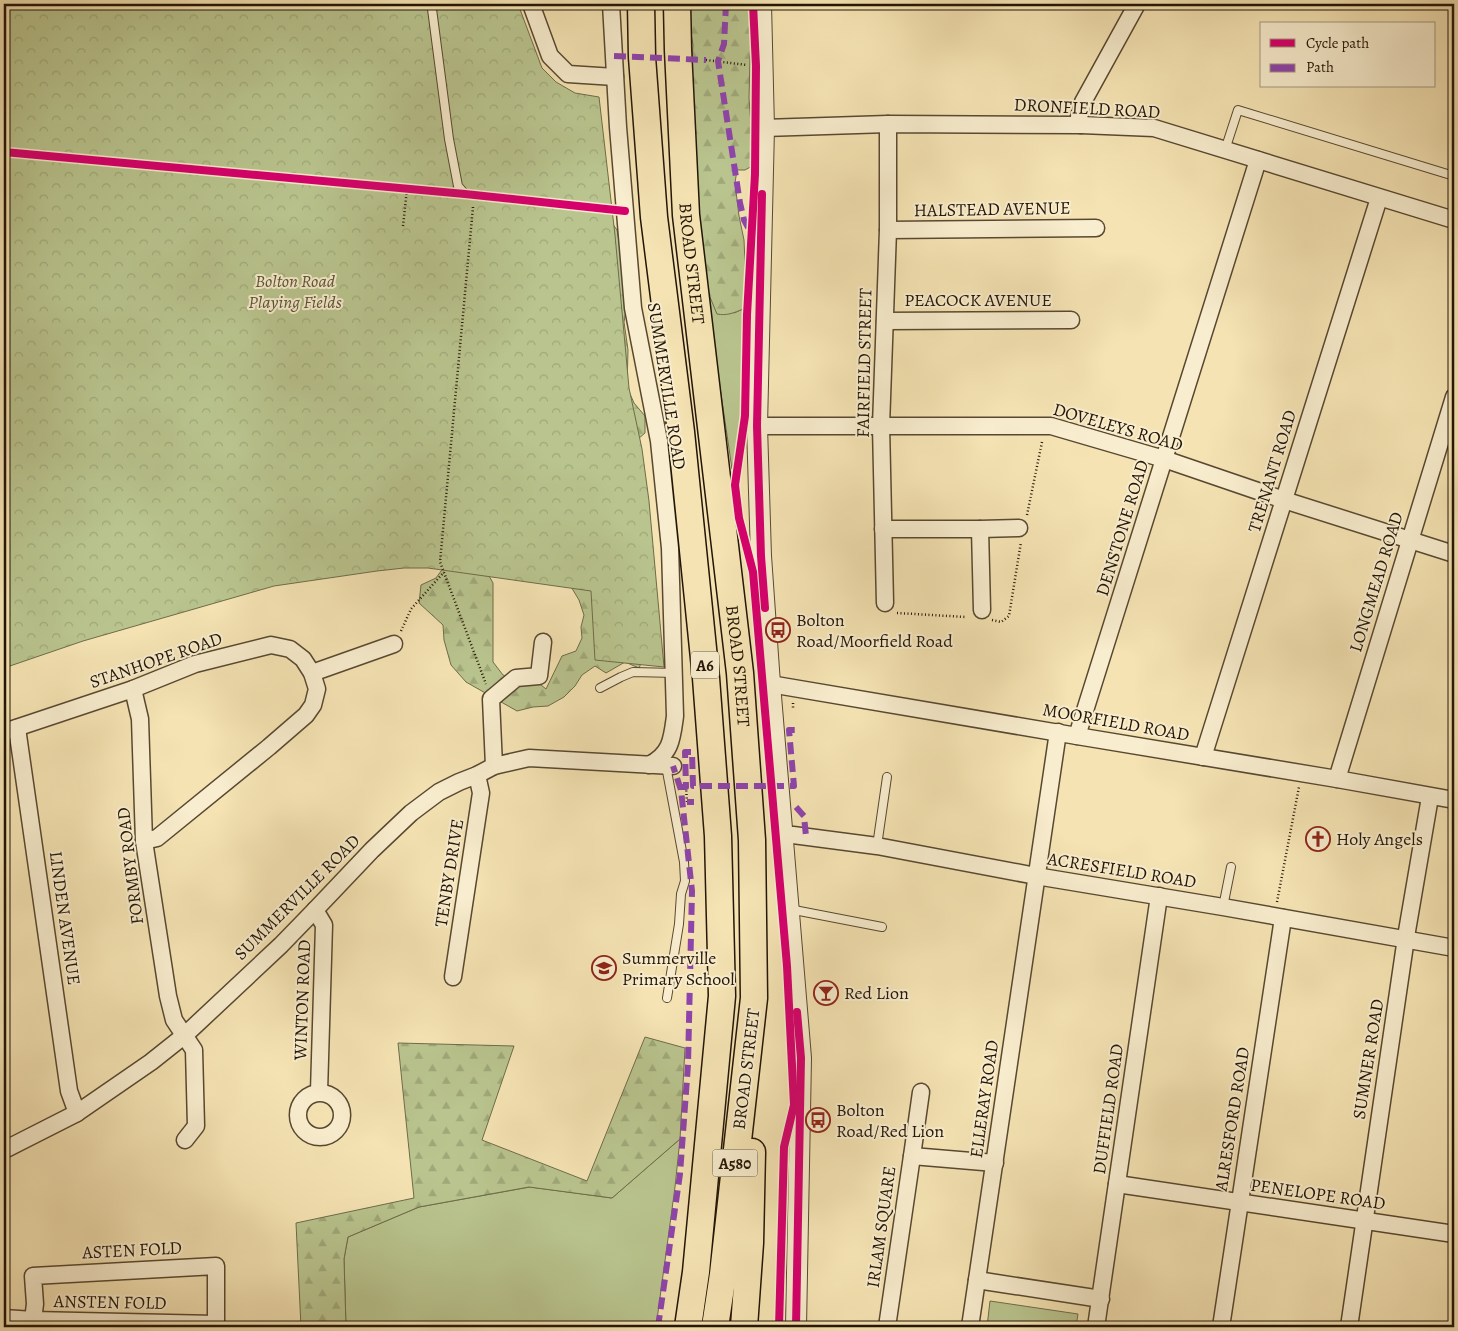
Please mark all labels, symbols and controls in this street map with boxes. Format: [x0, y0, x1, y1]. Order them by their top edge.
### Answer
legend [1260, 22, 1436, 88]
text: Cycle path [1306, 33, 1369, 53]
text: Path [1306, 57, 1334, 77]
street label: DRONFIELD ROAD [1013, 92, 1161, 124]
street label: HALSTEAD AVENUE [913, 196, 1071, 222]
street label: BROAD STREET [673, 202, 711, 326]
park label: Bolton Road Playing Fields [248, 269, 342, 314]
street label: FAIRFIELD STREET [851, 288, 877, 438]
street label: PEACOCK AVENUE [904, 288, 1052, 312]
street label: SUMMERVILLE ROAD [642, 301, 692, 471]
street label: DOVELEYS ROAD [1050, 397, 1186, 457]
street label: TRENANT ROAD [1242, 407, 1302, 535]
street label: DENSTONE ROAD [1090, 457, 1154, 599]
street label: LONGMEAD ROAD [1343, 509, 1409, 655]
street label: BROAD STREET [720, 604, 756, 728]
place label: Bolton Road/Moorfield Road [796, 608, 953, 653]
bus stop icon: Bolton Road/Moorfield Road [765, 617, 791, 643]
street label: STANHOPE ROAD [86, 626, 226, 694]
road number: A6 [691, 652, 719, 678]
street label: MOORFIELD ROAD [1041, 697, 1191, 747]
street label: FORMBY ROAD [111, 806, 149, 926]
street label: TENBY DRIVE [429, 817, 469, 929]
church icon: Holy Angels [1305, 826, 1331, 852]
place label: Holy Angels [1336, 827, 1423, 851]
street label: SUMMERVILLE ROAD [229, 829, 365, 965]
street label: ACRESFIELD ROAD [1045, 846, 1198, 894]
street label: LINDEN AVENUE [44, 849, 86, 987]
street label: WINTON ROAD [288, 939, 316, 1062]
place label: Summerville Primary School [622, 946, 735, 991]
school or university icon: Summerville Primary School [591, 955, 617, 981]
bar icon: Red Lion [813, 980, 839, 1006]
place label: Red Lion [844, 981, 909, 1005]
street label: SUMNER ROAD [1347, 997, 1389, 1121]
street label: BROAD STREET [727, 1007, 765, 1131]
street label: ELLERAY ROAD [964, 1038, 1004, 1160]
street label: DUFFIELD ROAD [1087, 1042, 1129, 1176]
street label: ALRESFORD ROAD [1209, 1045, 1255, 1194]
place label: Bolton Road/Red Lion [836, 1098, 944, 1143]
bus stop icon: Bolton Road/Red Lion [805, 1107, 831, 1133]
road number: A580 [712, 1150, 758, 1176]
street label: IRLAM SQUARE [861, 1165, 901, 1289]
street label: PENELOPE ROAD [1249, 1173, 1387, 1215]
street label: ASTEN FOLD [80, 1235, 183, 1265]
street label: ANSTEN FOLD [52, 1289, 167, 1315]

